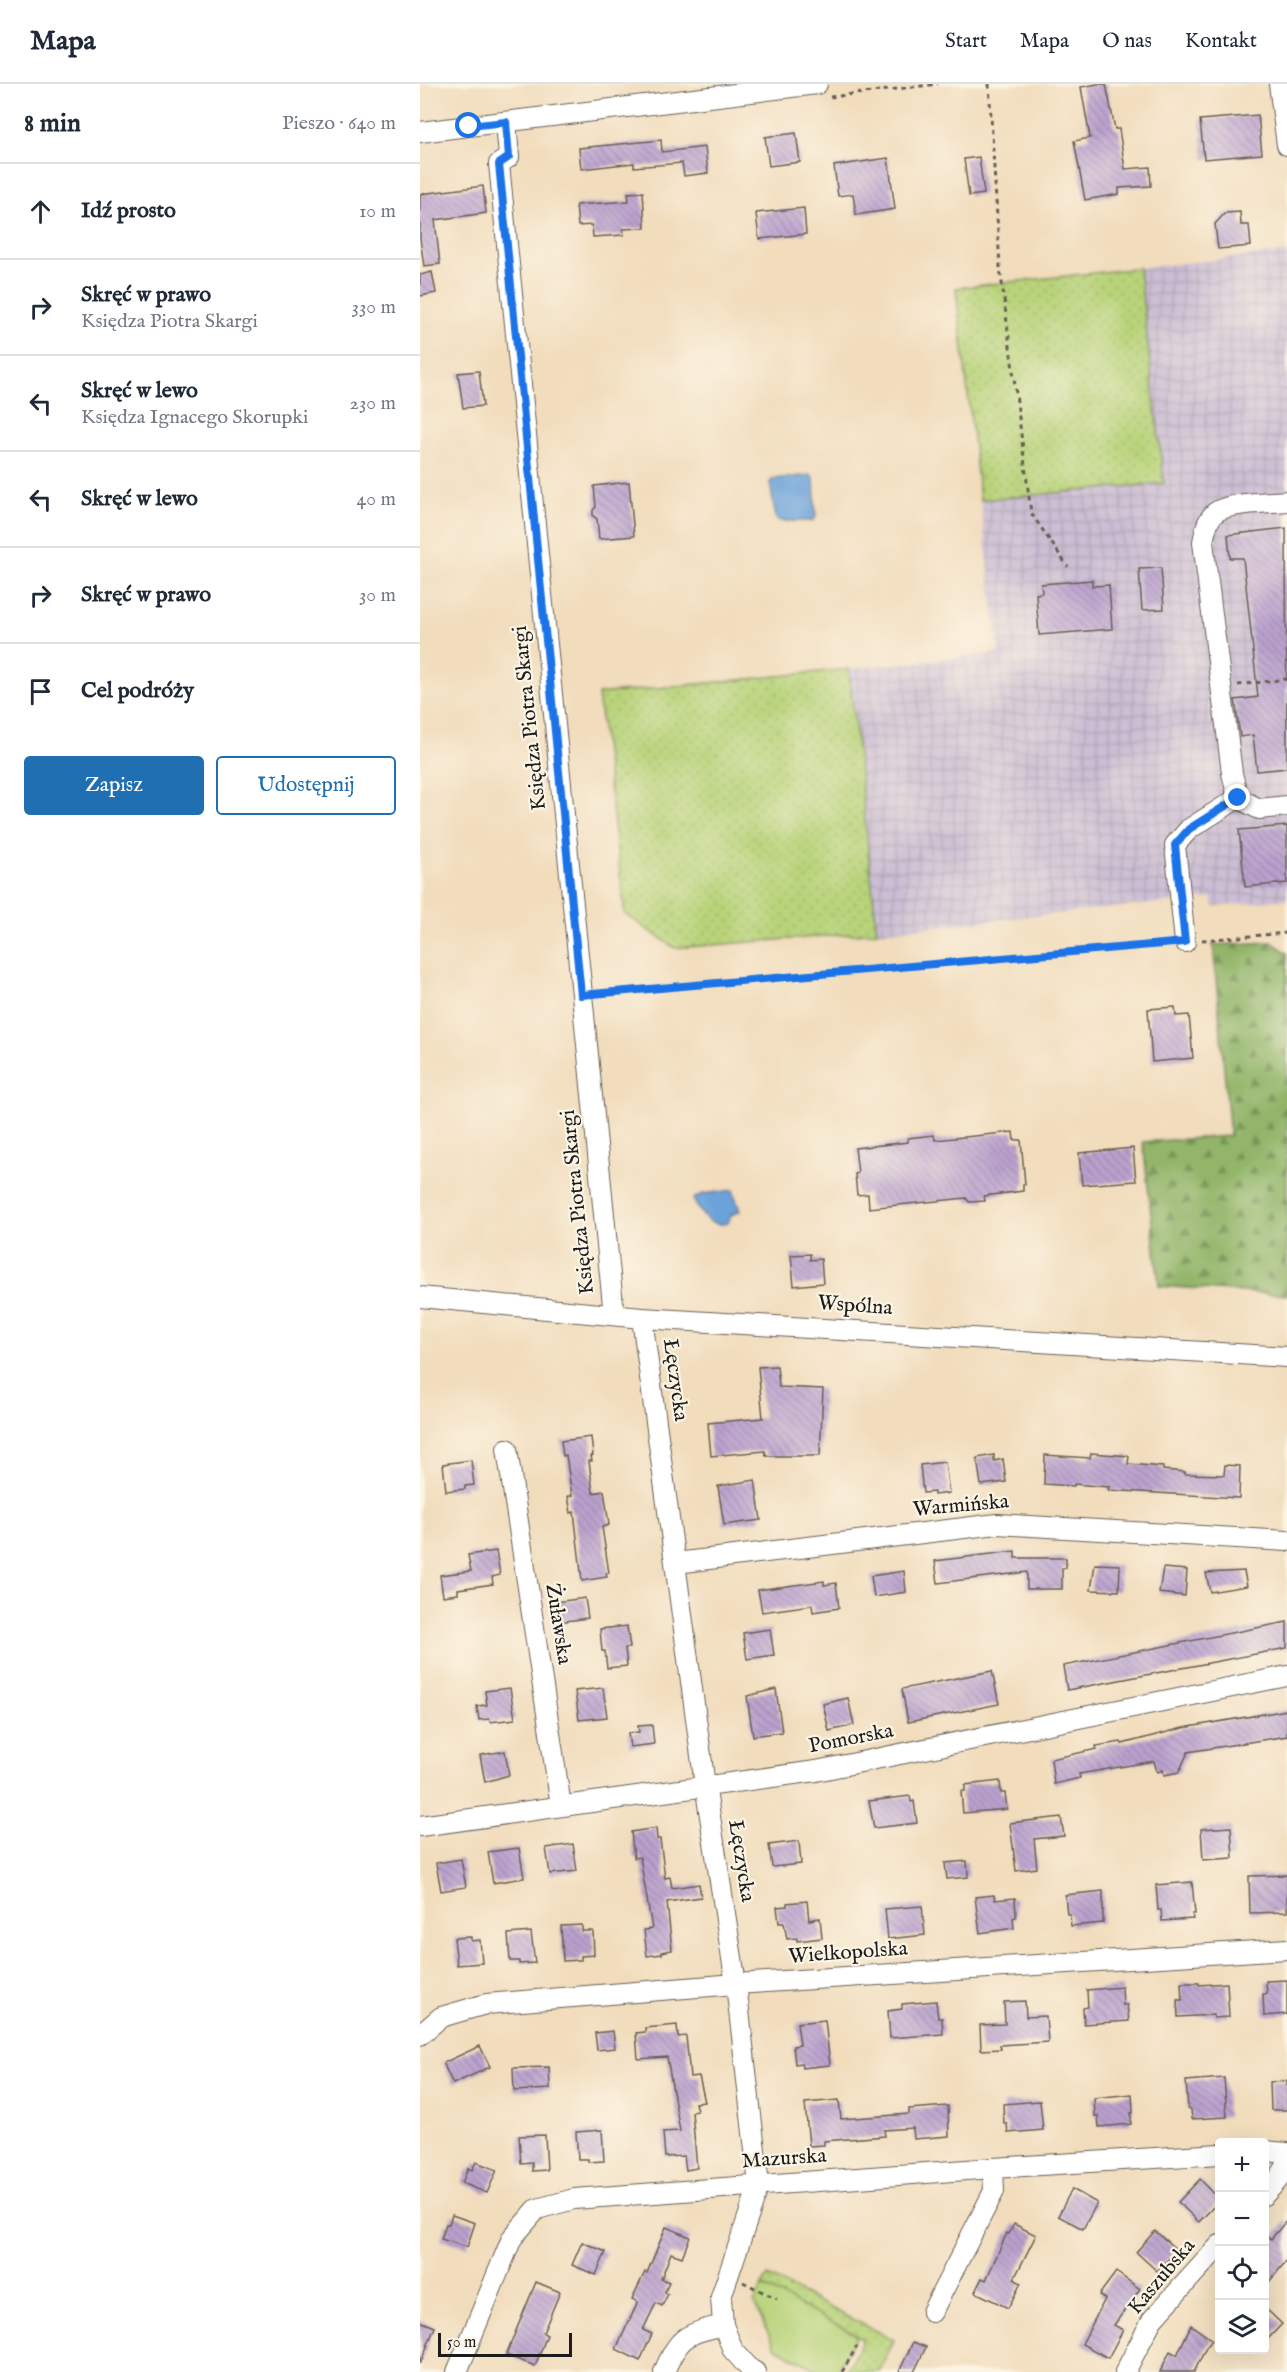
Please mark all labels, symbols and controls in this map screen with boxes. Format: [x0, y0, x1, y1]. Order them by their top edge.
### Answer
text: Mapa [30, 24, 96, 59]
text: Start [945, 28, 987, 55]
text: Mapa [1020, 28, 1069, 55]
text: O nas [1102, 28, 1152, 55]
text: Kontakt [1185, 28, 1257, 55]
text: 8 min [24, 107, 81, 140]
text: Pieszo · 640 m [282, 111, 396, 136]
route start [455, 112, 481, 138]
icon: ahead [24, 195, 57, 228]
text: Idź prosto [81, 197, 176, 225]
text: 10 m [359, 199, 396, 224]
text: Skręć w prawo [81, 281, 211, 309]
icon: right [24, 291, 57, 324]
text: 330 m [351, 295, 396, 320]
text: Księdza Piotra Skargi [81, 309, 258, 334]
text: Skręć w lewo [81, 377, 198, 405]
icon: left [24, 387, 57, 420]
text: 230 m [350, 391, 396, 416]
text: Księdza Ignacego Skorupki [81, 405, 308, 430]
icon: left [24, 483, 57, 516]
text: Skręć w lewo [81, 485, 198, 513]
text: 40 m [357, 487, 396, 512]
icon: right [24, 579, 57, 612]
text: Skręć w prawo [81, 581, 211, 609]
text: 30 m [359, 583, 396, 608]
street label: Księdza Piotra Skargi [507, 624, 553, 812]
icon: arrive [24, 675, 57, 708]
text: Cel podróży [81, 677, 194, 705]
button: Zapisz [24, 756, 204, 815]
button: Udostępnij [216, 756, 396, 815]
route end [1224, 784, 1250, 810]
street label: Księdza Piotra Skargi [555, 1108, 601, 1296]
street label: Wspólna [817, 1290, 894, 1322]
street label: Łęczycka [656, 1337, 694, 1424]
street label: Warmińska [912, 1488, 1011, 1524]
street label: Żuławska [538, 1582, 578, 1667]
street label: Pomorska [806, 1717, 897, 1760]
street label: Łęczycka [721, 1818, 761, 1905]
street label: Wielkopolska [788, 1935, 909, 1971]
map controls [1215, 2138, 1269, 2354]
button: + [1215, 2138, 1269, 2192]
street label: Mazurska [741, 2143, 828, 2175]
button: − [1215, 2192, 1269, 2246]
street label: Kaszubska [1122, 2233, 1202, 2321]
button: locate [1215, 2246, 1269, 2300]
button: layers [1215, 2300, 1269, 2354]
scale bar [438, 2330, 572, 2358]
text: 50 m [447, 2333, 476, 2353]

